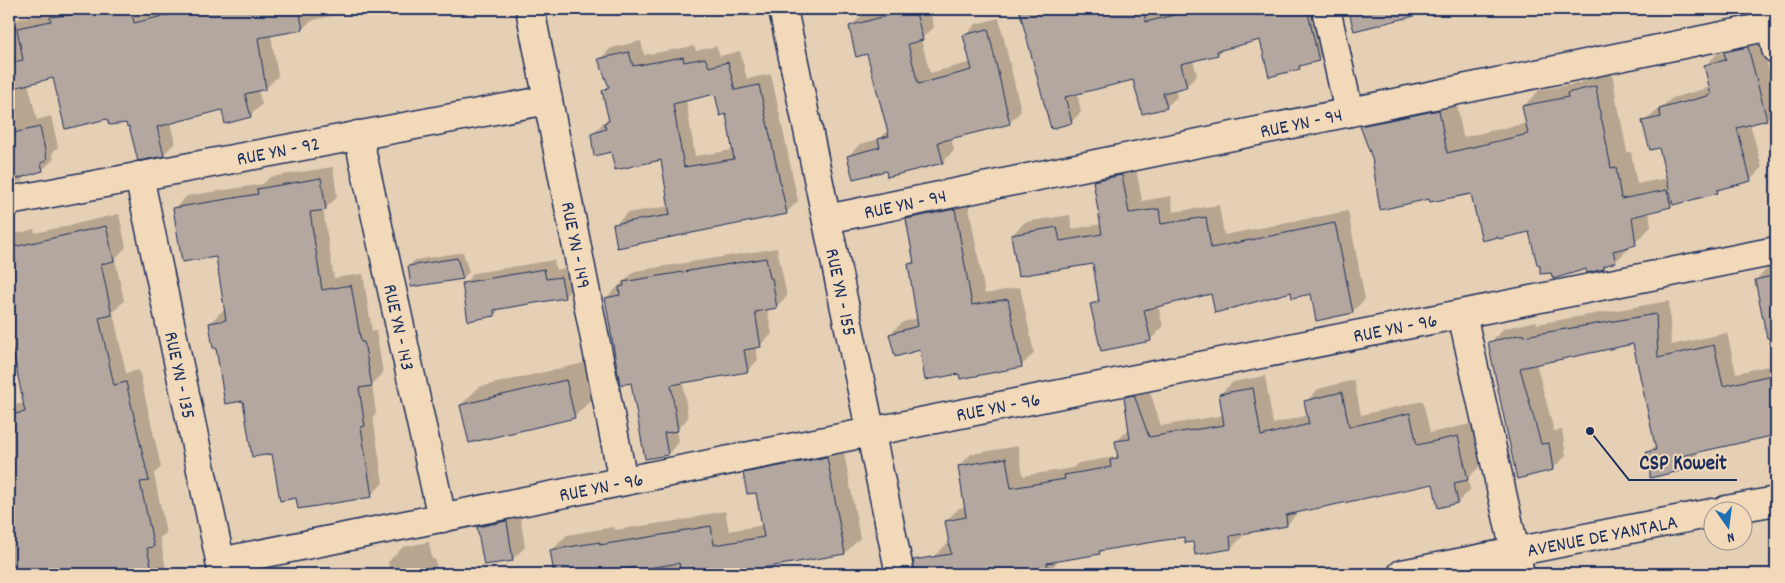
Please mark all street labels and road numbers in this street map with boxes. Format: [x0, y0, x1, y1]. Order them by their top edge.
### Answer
street label: RUE YN - 94 [1258, 103, 1345, 147]
street label: RUE YN - 92 [235, 131, 323, 175]
street label: RUE YN - 94 [862, 184, 949, 228]
street label: RUE YN - 149 [552, 200, 596, 291]
street label: RUE YN - 155 [816, 246, 862, 339]
street label: RUE YN - 143 [374, 282, 420, 373]
street label: RUE YN - 96 [1351, 308, 1440, 352]
street label: RUE YN - 135 [155, 329, 201, 422]
street label: RUE YN - 96 [954, 387, 1043, 431]
street label: RUE YN - 96 [557, 467, 646, 511]
street label: AVENUE DE YANTALA [1525, 510, 1680, 566]

